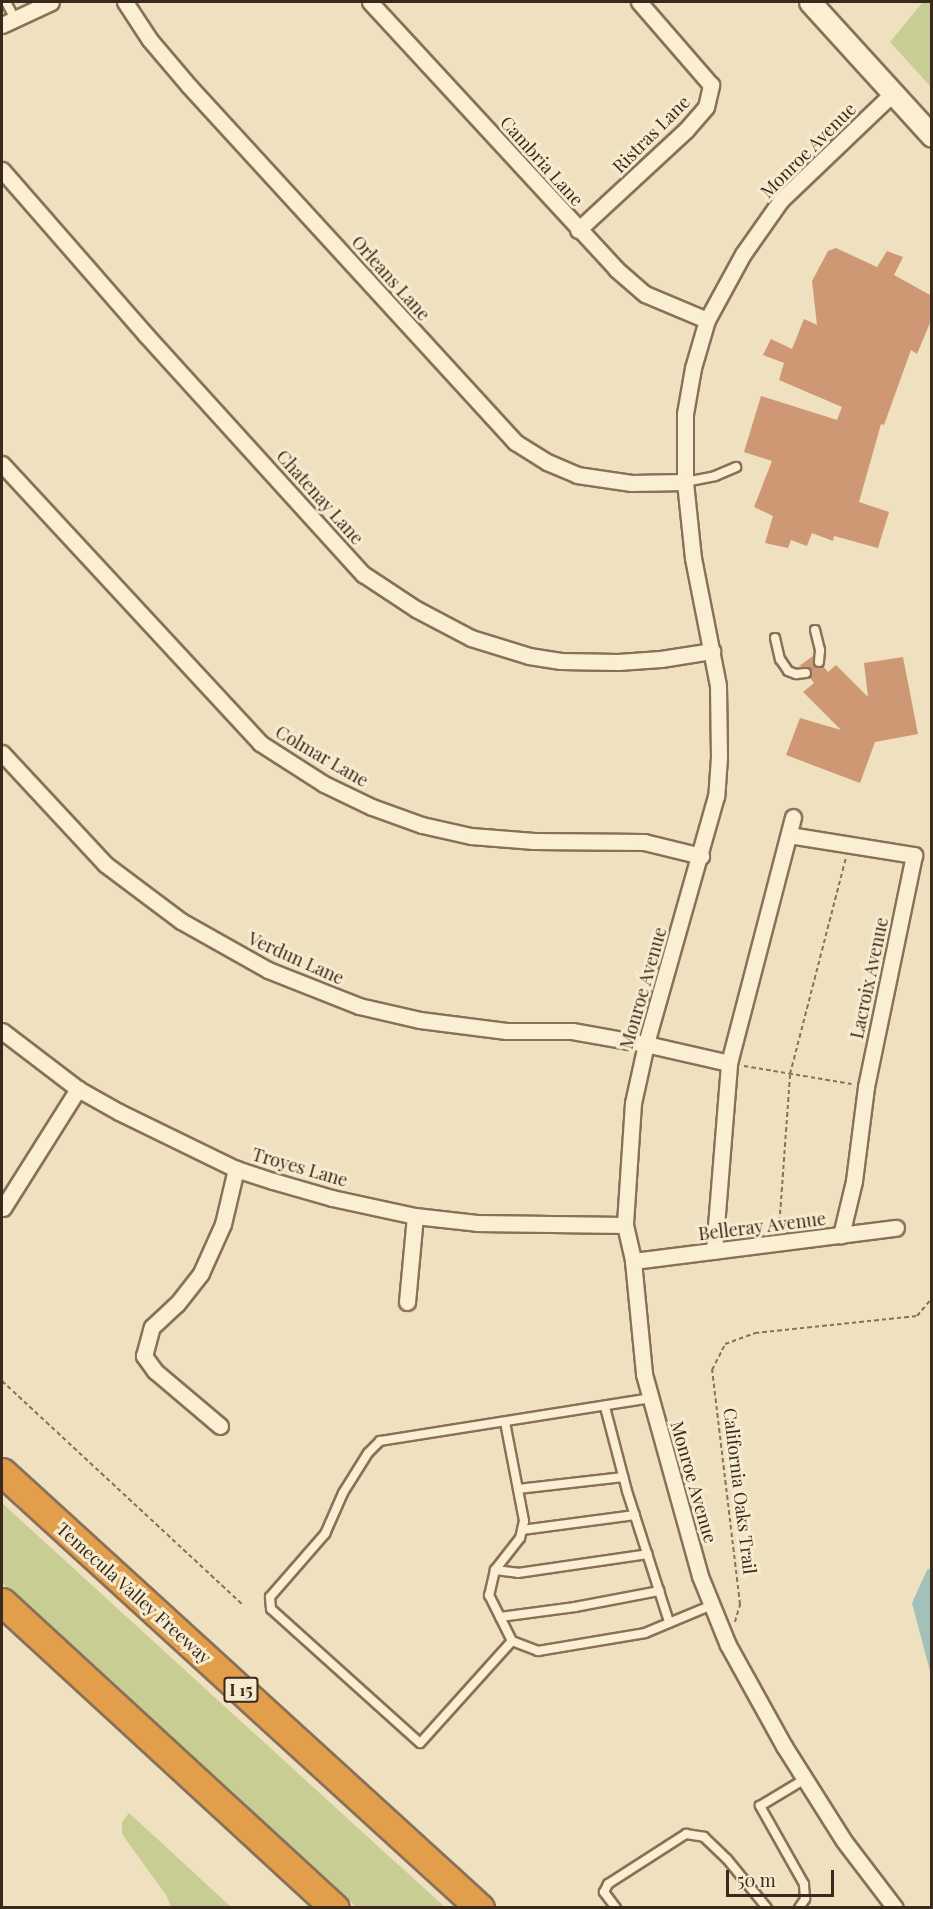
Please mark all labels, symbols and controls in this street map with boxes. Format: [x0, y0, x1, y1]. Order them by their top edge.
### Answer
street label: Ristras Lane [608, 91, 694, 177]
street label: Monroe Avenue [756, 98, 860, 202]
street label: Cambria Lane [496, 112, 588, 210]
street label: Orleans Lane [347, 231, 435, 325]
street label: Chatenay Lane [272, 445, 368, 549]
street label: Colmar Lane [272, 721, 372, 791]
street label: Lacroix Avenue [846, 915, 892, 1041]
street label: Monroe Avenue [615, 924, 671, 1052]
street label: Verdun Lane [245, 927, 347, 989]
street label: Troyes Lane [250, 1143, 350, 1191]
street label: Belleray Avenue [696, 1207, 828, 1245]
street label: California Oaks Trail [719, 1406, 761, 1576]
street label: Monroe Avenue [666, 1418, 722, 1546]
street label: Temecula Valley Freeway [52, 1517, 216, 1669]
road number: I 15 [223, 1677, 259, 1703]
scale bar [729, 1858, 837, 1896]
text: 50 m [737, 1868, 776, 1892]

